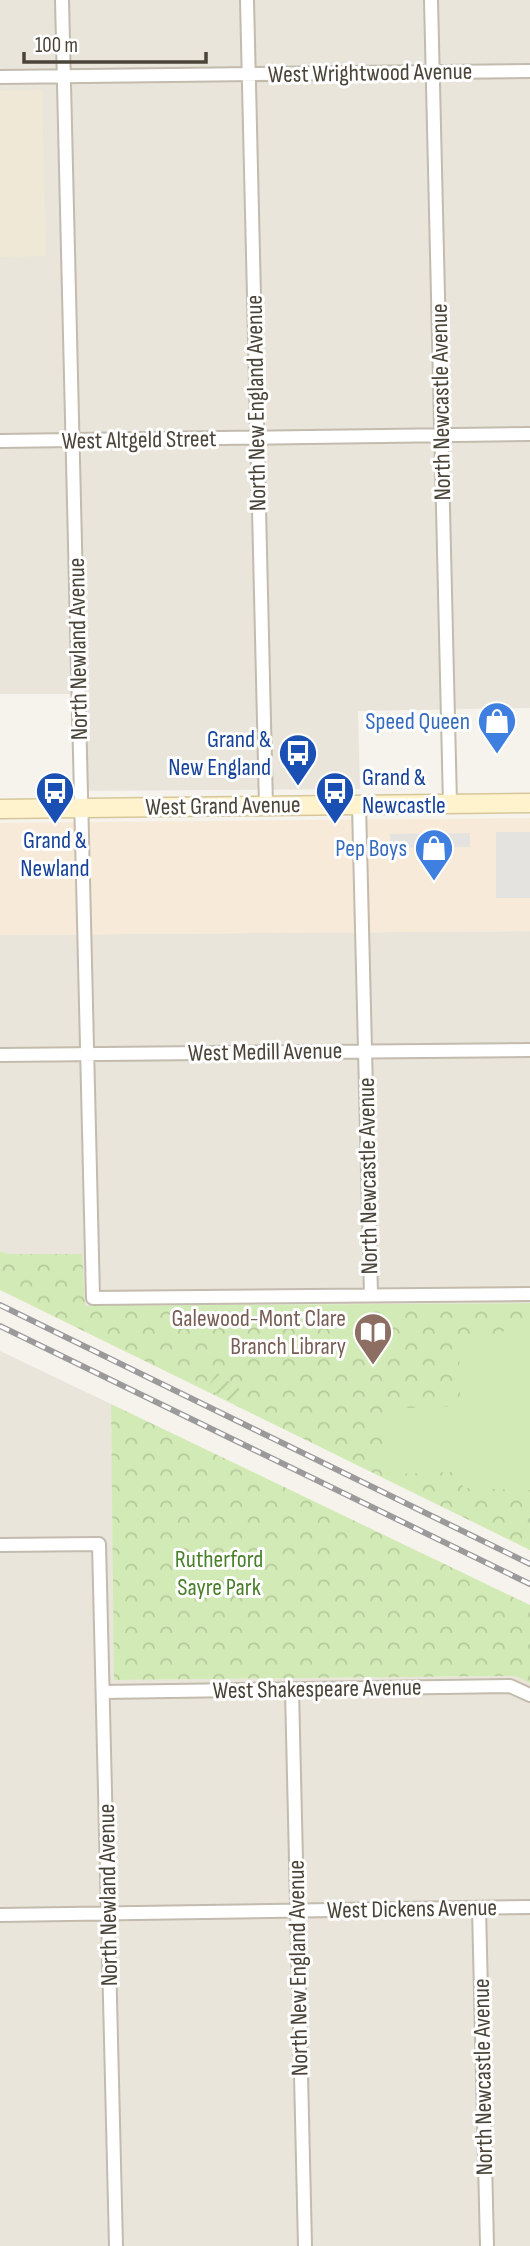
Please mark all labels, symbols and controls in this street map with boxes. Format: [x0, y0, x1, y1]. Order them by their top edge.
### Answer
scale bar [24, 21, 206, 65]
text: 100 m [35, 33, 78, 58]
street label: West Wrightwood Avenue [268, 57, 472, 89]
street label: North New England Avenue [240, 295, 272, 511]
street label: North Newcastle Avenue [425, 303, 457, 501]
street label: West Altgeld Street [61, 424, 217, 456]
street label: North Newland Avenue [62, 557, 94, 741]
shop icon: Speed Queen [476, 700, 518, 755]
place label: Speed Queen [365, 707, 470, 736]
place label: Grand & New England [168, 725, 271, 782]
bus stop icon: Grand & New England [277, 732, 319, 787]
place label: Grand & Newcastle [362, 763, 446, 820]
bus stop icon: Grand & Newland [34, 770, 76, 825]
bus stop icon: Grand & Newcastle [314, 770, 356, 825]
street label: West Grand Avenue [145, 790, 301, 822]
place label: Grand & Newland [20, 826, 90, 883]
shop icon: Pep Boys [413, 827, 455, 882]
place label: Pep Boys [335, 834, 407, 863]
street label: West Medill Avenue [188, 1036, 342, 1068]
street label: North Newcastle Avenue [352, 1077, 384, 1275]
place label: Galewood-Mont Clare Branch Library [171, 1304, 346, 1361]
library icon: Galewood-Mont Clare Branch Library [352, 1311, 394, 1366]
park label: Rutherford Sayre Park [175, 1545, 263, 1602]
street label: West Shakespeare Avenue [212, 1673, 422, 1705]
street label: North Newland Avenue [92, 1803, 124, 1987]
street label: North New England Avenue [282, 1860, 314, 2076]
street label: West Dickens Avenue [327, 1893, 497, 1925]
street label: North Newcastle Avenue [467, 1978, 499, 2176]

